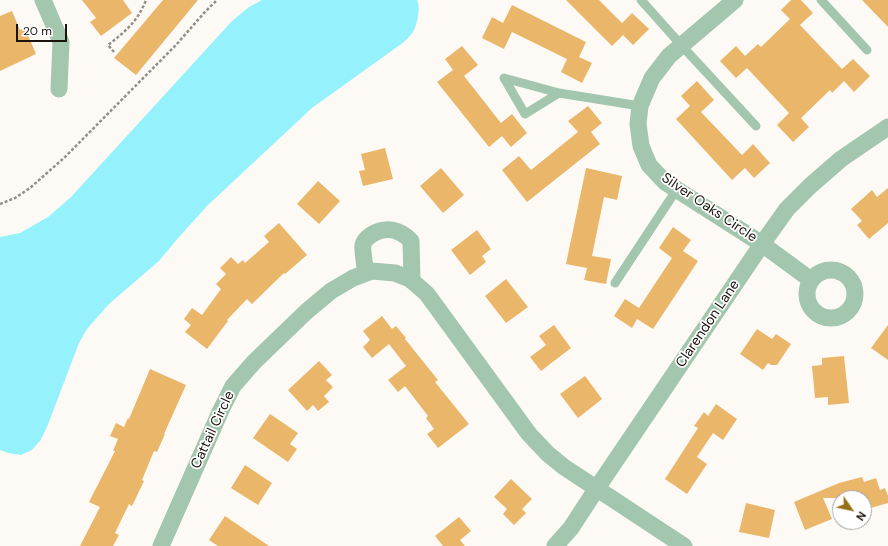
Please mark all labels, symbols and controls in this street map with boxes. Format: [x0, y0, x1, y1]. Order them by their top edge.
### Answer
scale bar [18, 16, 69, 42]
text: 20 m [23, 23, 52, 39]
street label: Silver Oaks Circle [658, 170, 760, 246]
street label: Clarendon Lane [673, 277, 743, 371]
street label: Cattail Circle [188, 389, 238, 471]
north arrow [832, 490, 872, 530]
text: N [853, 509, 869, 523]

